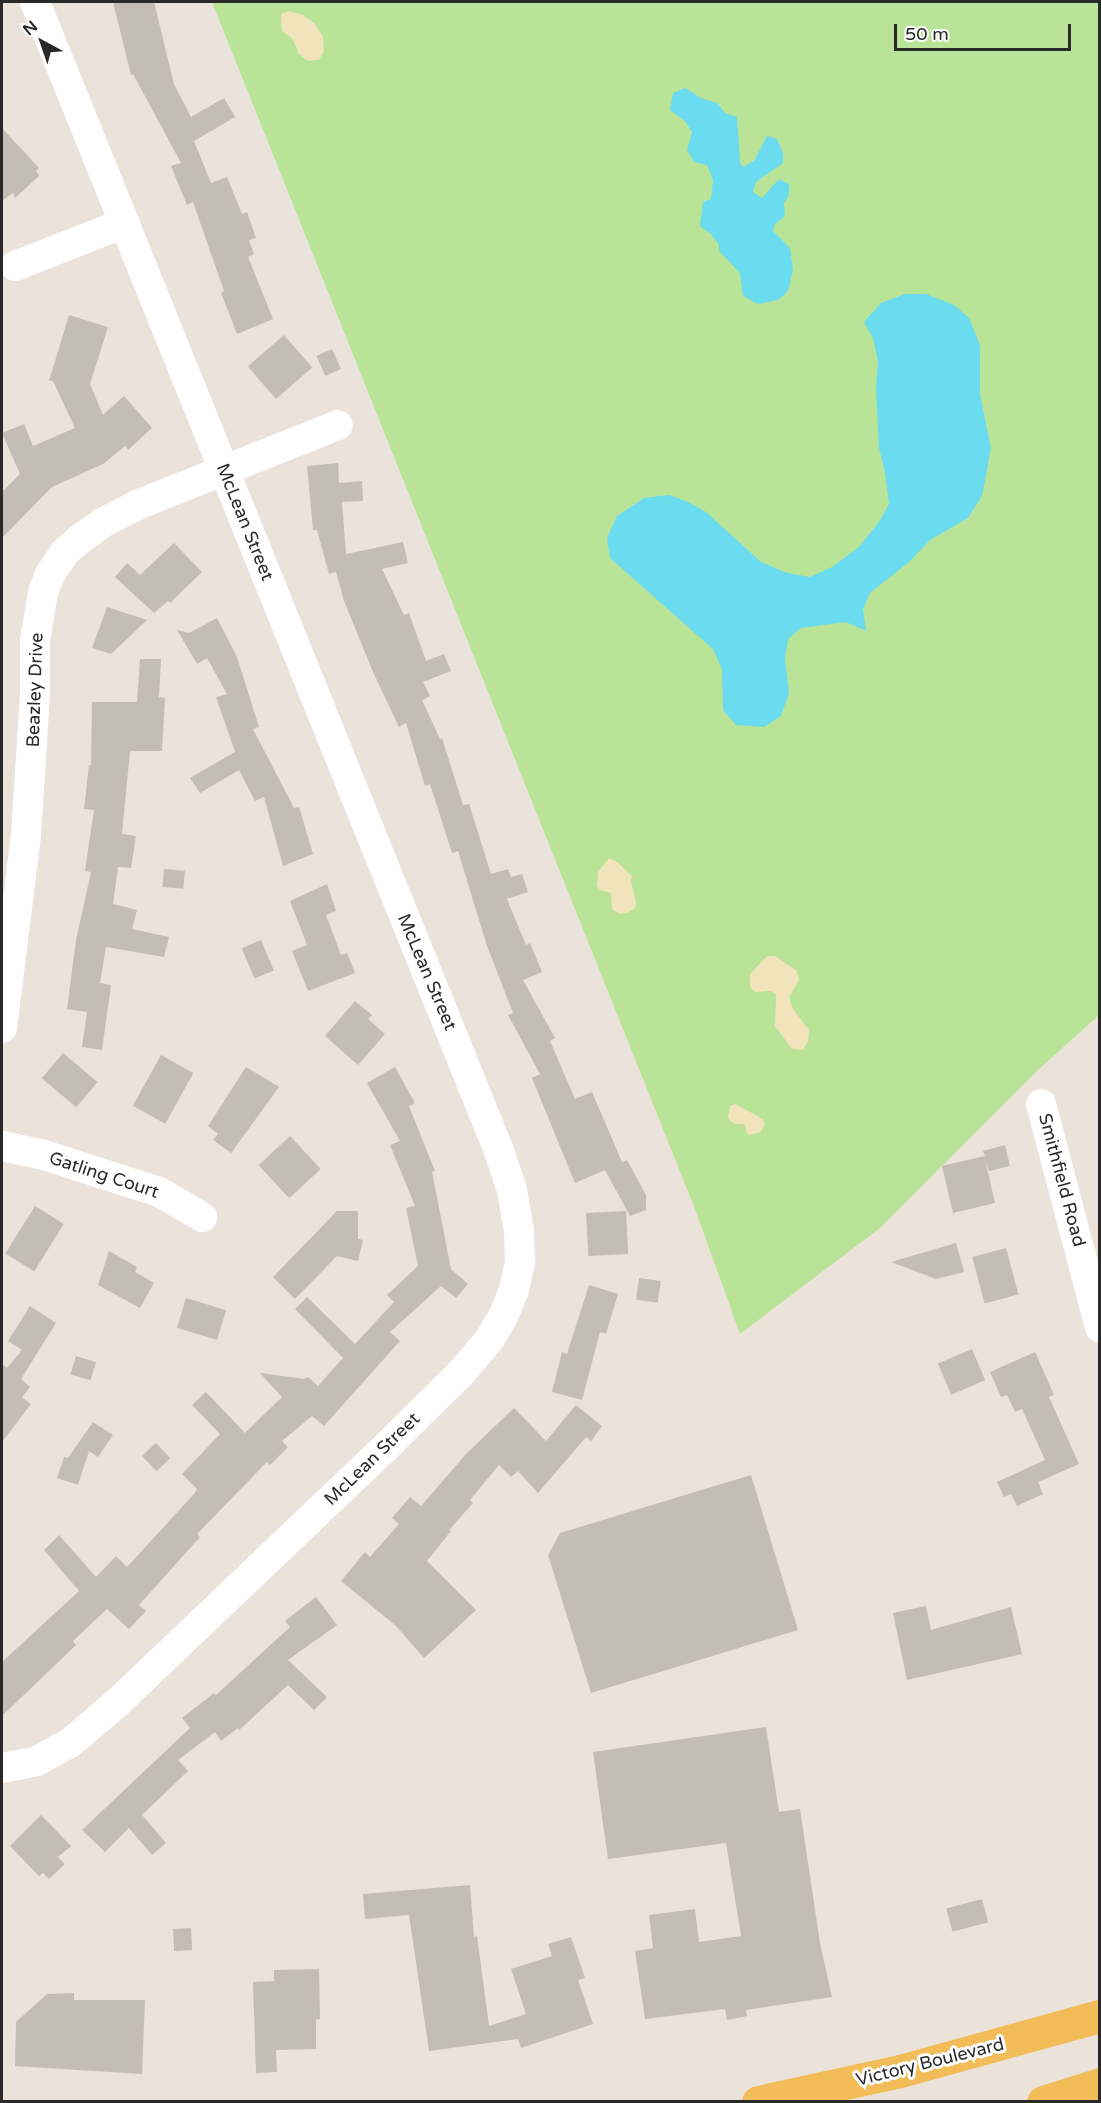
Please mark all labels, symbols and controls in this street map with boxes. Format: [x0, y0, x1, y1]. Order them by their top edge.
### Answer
north arrow [12, 12, 72, 72]
scale bar [897, 12, 1074, 50]
text: N [19, 16, 42, 40]
text: 50 m [905, 23, 949, 45]
street label: McLean Street [212, 460, 278, 584]
street label: Beazley Drive [22, 632, 48, 748]
street label: McLean Street [393, 910, 461, 1034]
street label: Smithfield Road [1034, 1111, 1090, 1249]
street label: Gatling Court [46, 1147, 162, 1203]
street label: McLean Street [320, 1408, 424, 1510]
street label: Victory Boulevard [854, 2033, 1006, 2091]

